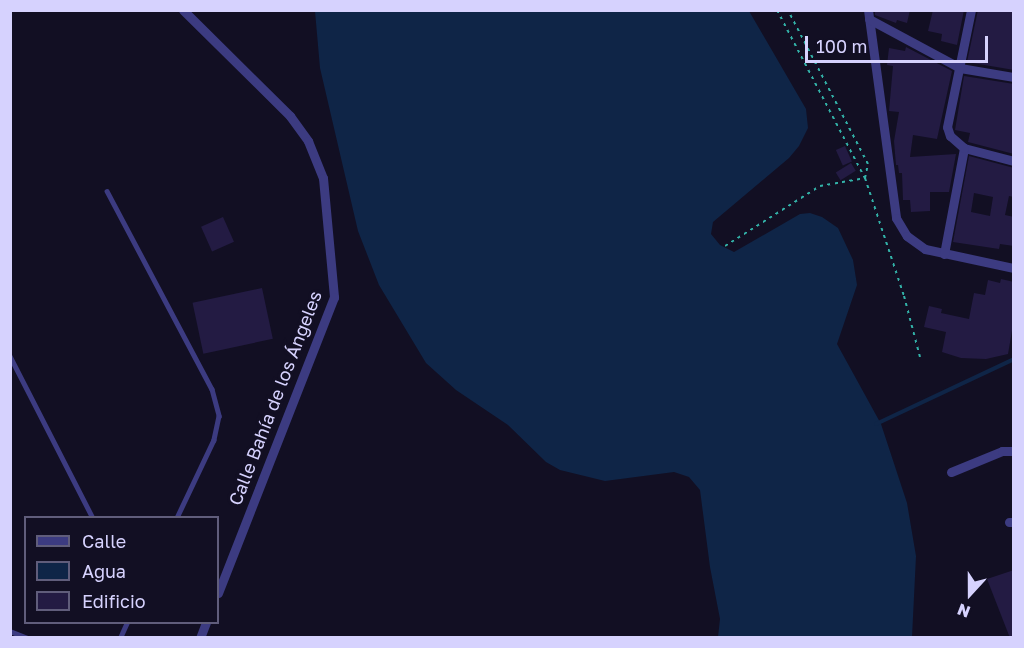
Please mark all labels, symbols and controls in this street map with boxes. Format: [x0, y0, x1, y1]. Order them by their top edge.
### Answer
scale bar [808, 24, 991, 62]
text: 100 m [816, 35, 867, 57]
street label: Calle Bahía de los Ángeles [224, 288, 326, 508]
legend [24, 516, 219, 624]
text: Calle [82, 530, 126, 552]
text: Agua [82, 560, 126, 582]
north arrow [940, 564, 1000, 624]
text: Edificio [82, 590, 146, 612]
text: N [954, 599, 973, 622]

